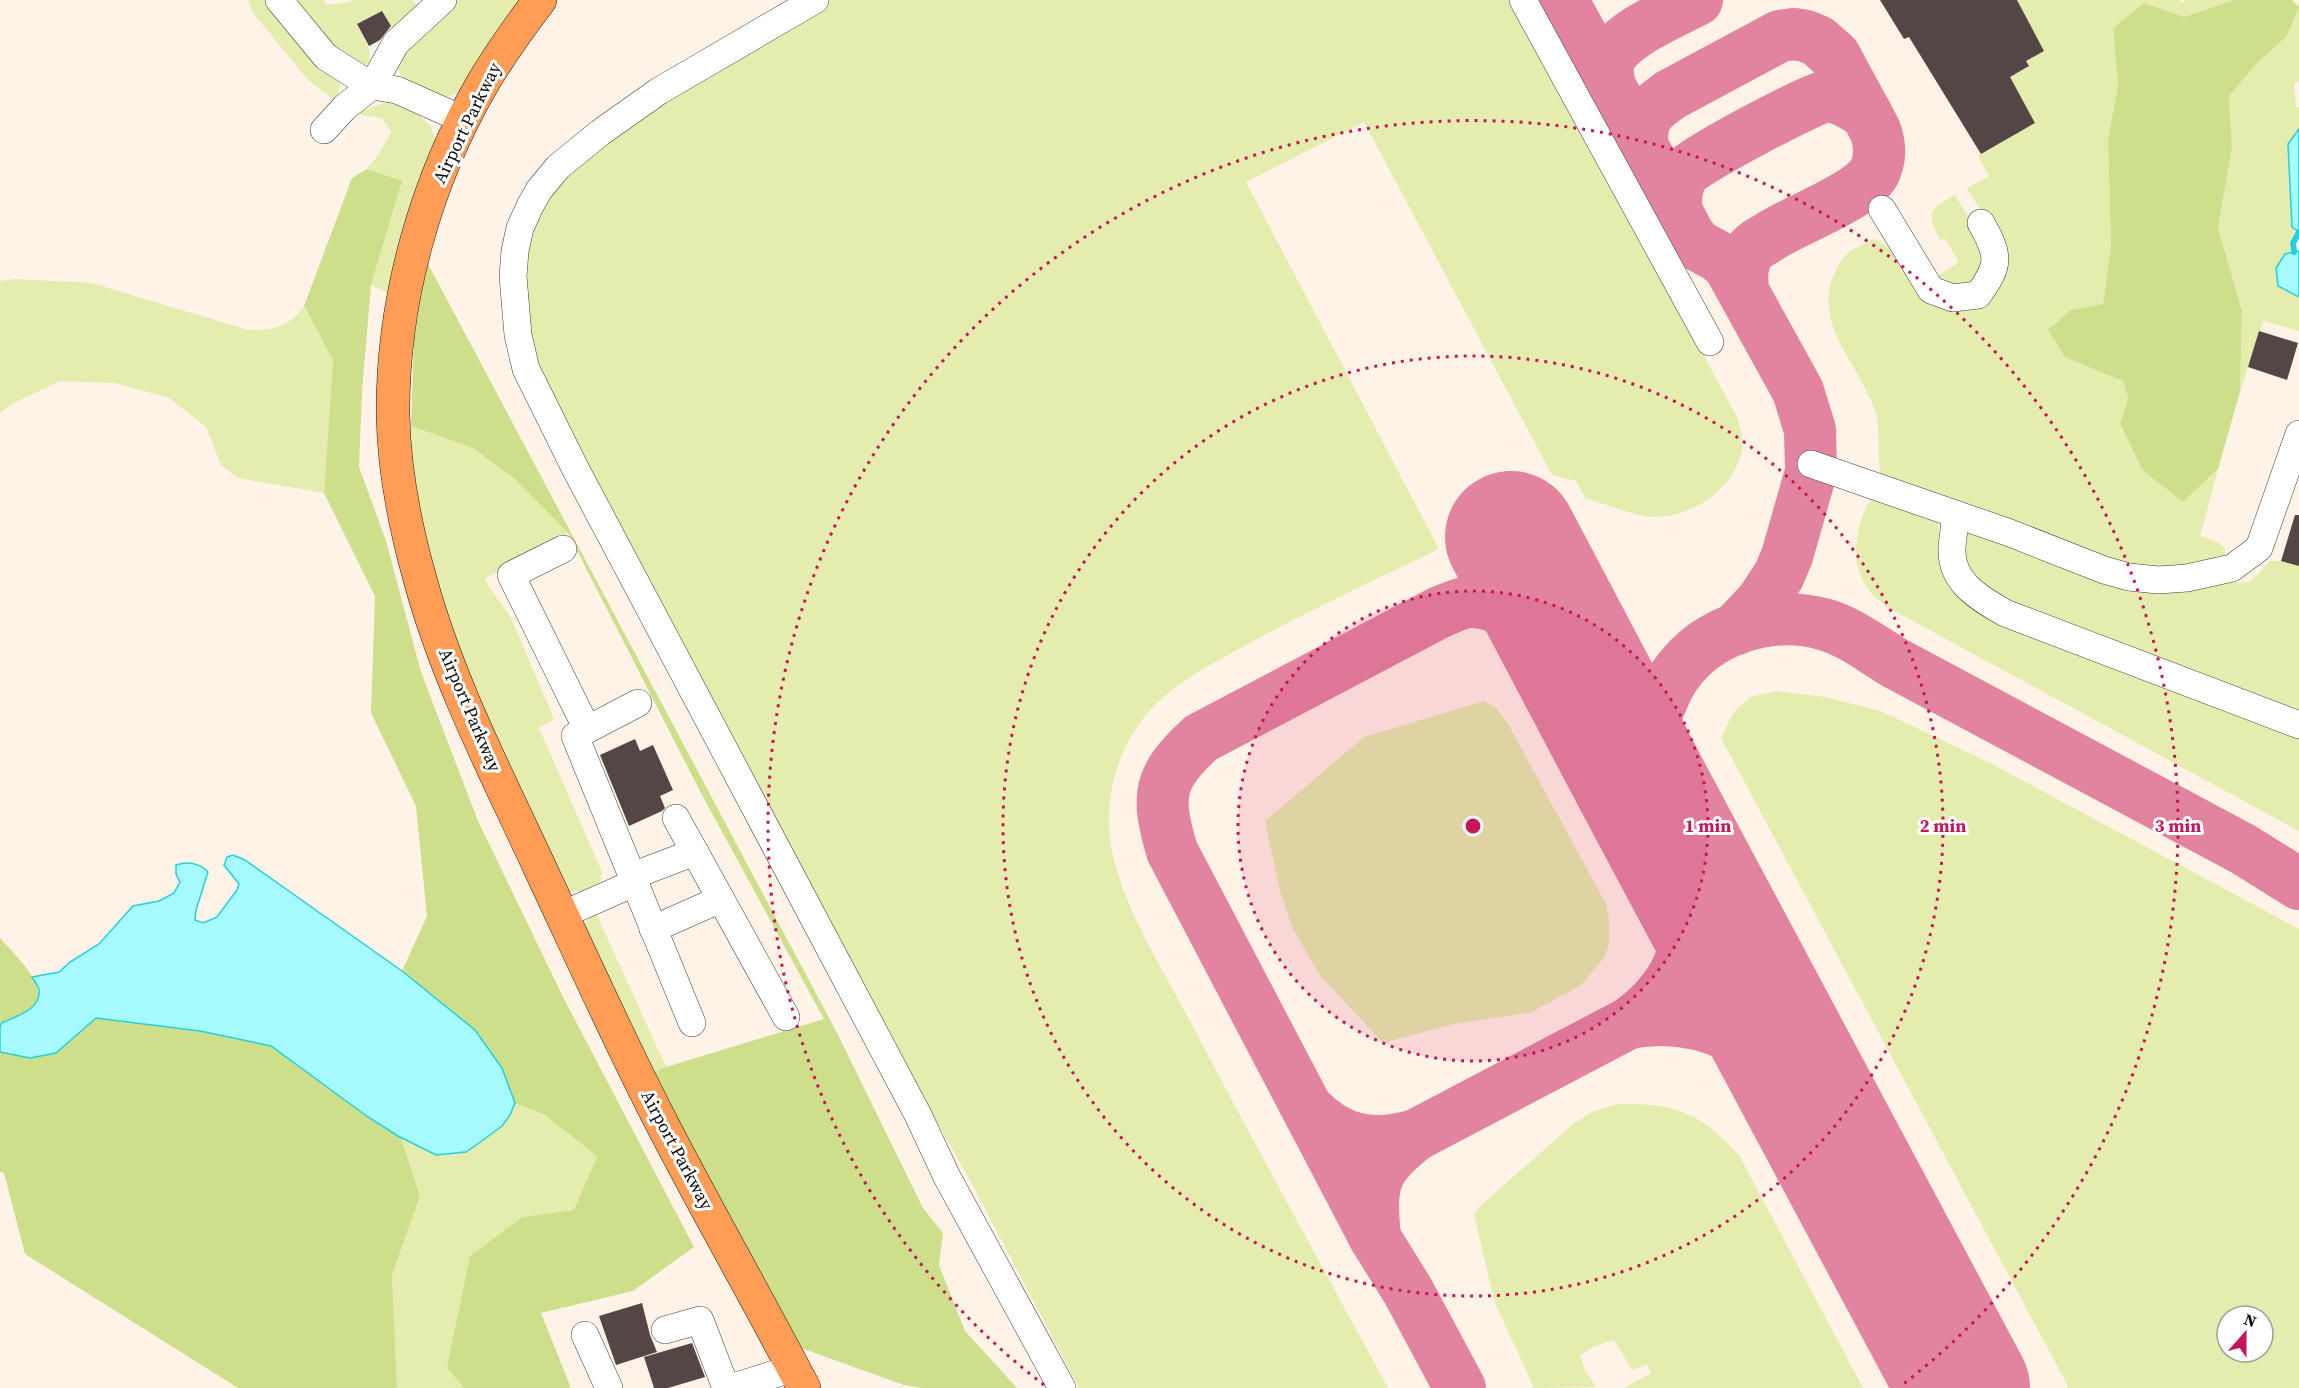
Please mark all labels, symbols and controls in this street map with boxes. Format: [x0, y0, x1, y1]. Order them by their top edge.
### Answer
street label: Airport Parkway [426, 57, 507, 188]
street label: Airport Parkway [433, 644, 508, 776]
text: 1 min [1685, 813, 1731, 838]
text: 2 min [1920, 813, 1966, 838]
text: 3 min [2155, 813, 2201, 838]
centre of rings [1463, 816, 1483, 836]
street label: Airport Parkway [635, 1086, 720, 1215]
north arrow [2215, 1304, 2275, 1364]
text: N [2241, 1308, 2260, 1332]

